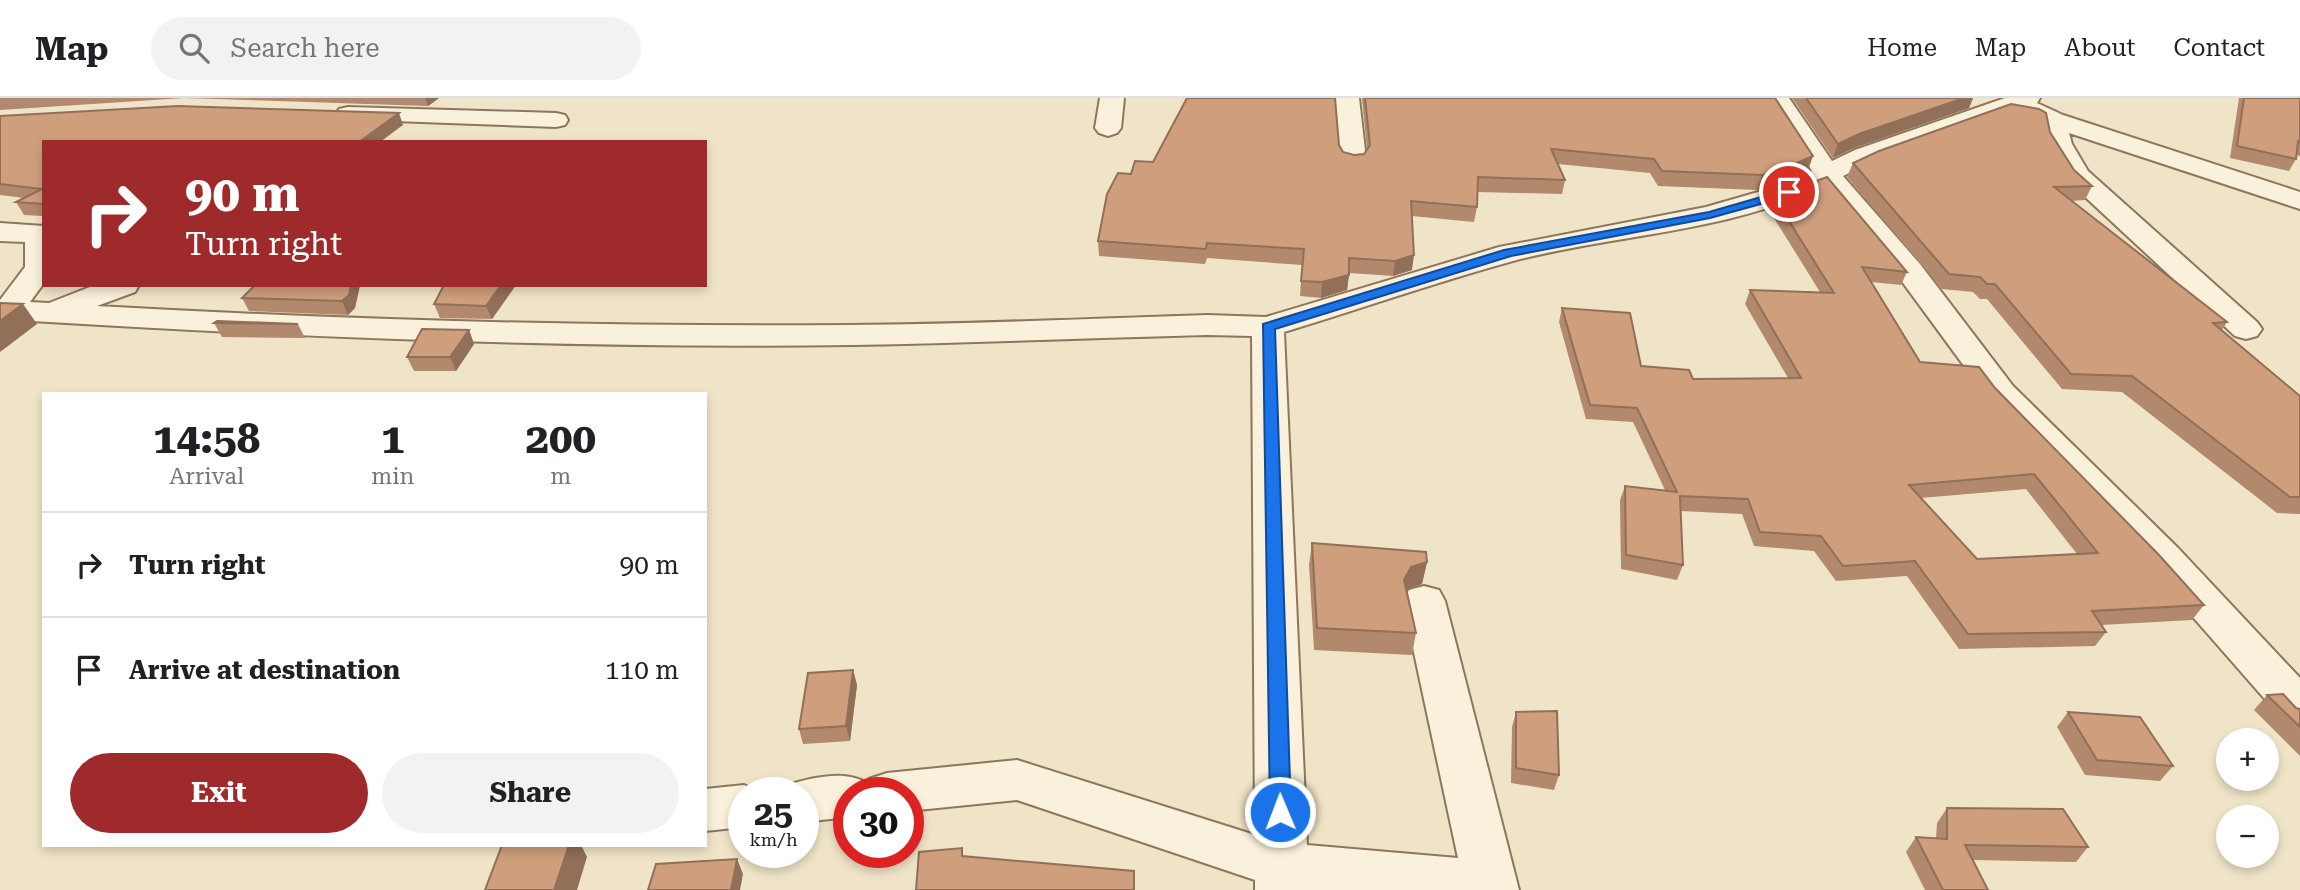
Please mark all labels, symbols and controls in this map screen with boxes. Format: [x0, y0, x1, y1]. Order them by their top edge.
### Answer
search box [151, 17, 641, 80]
text: Map [35, 29, 109, 68]
icon: search [175, 29, 213, 67]
text: Search here [231, 33, 380, 63]
text: Home [1867, 34, 1937, 62]
text: Map [1975, 34, 2026, 62]
text: About [2064, 34, 2135, 62]
text: Contact [2173, 34, 2265, 62]
pin [1759, 162, 1819, 222]
text: 90 m [185, 166, 300, 223]
icon: right [70, 168, 161, 259]
icon: arrive [1770, 173, 1808, 211]
text: Turn right [185, 225, 342, 263]
text: 14:58 [153, 414, 260, 463]
text: 1 [381, 414, 405, 463]
text: 200 [525, 414, 596, 463]
text: Arrival [169, 463, 244, 490]
text: min [371, 463, 414, 490]
text: m [550, 463, 571, 490]
icon: right [70, 546, 108, 584]
text: Turn right [129, 550, 265, 580]
text: 90 m [620, 550, 679, 580]
icon: arrive [70, 651, 108, 689]
text: Arrive at destination [129, 655, 400, 685]
text: 110 m [605, 655, 679, 685]
map controls [2216, 728, 2279, 868]
button: + [2216, 728, 2279, 791]
button: Exit [70, 753, 368, 833]
button: Share [382, 753, 679, 833]
position arrow [1243, 775, 1317, 849]
speed limit sign: 30 [833, 777, 924, 868]
text: 25 [754, 793, 793, 834]
button: − [2216, 805, 2279, 868]
text: km/h [749, 829, 798, 850]

